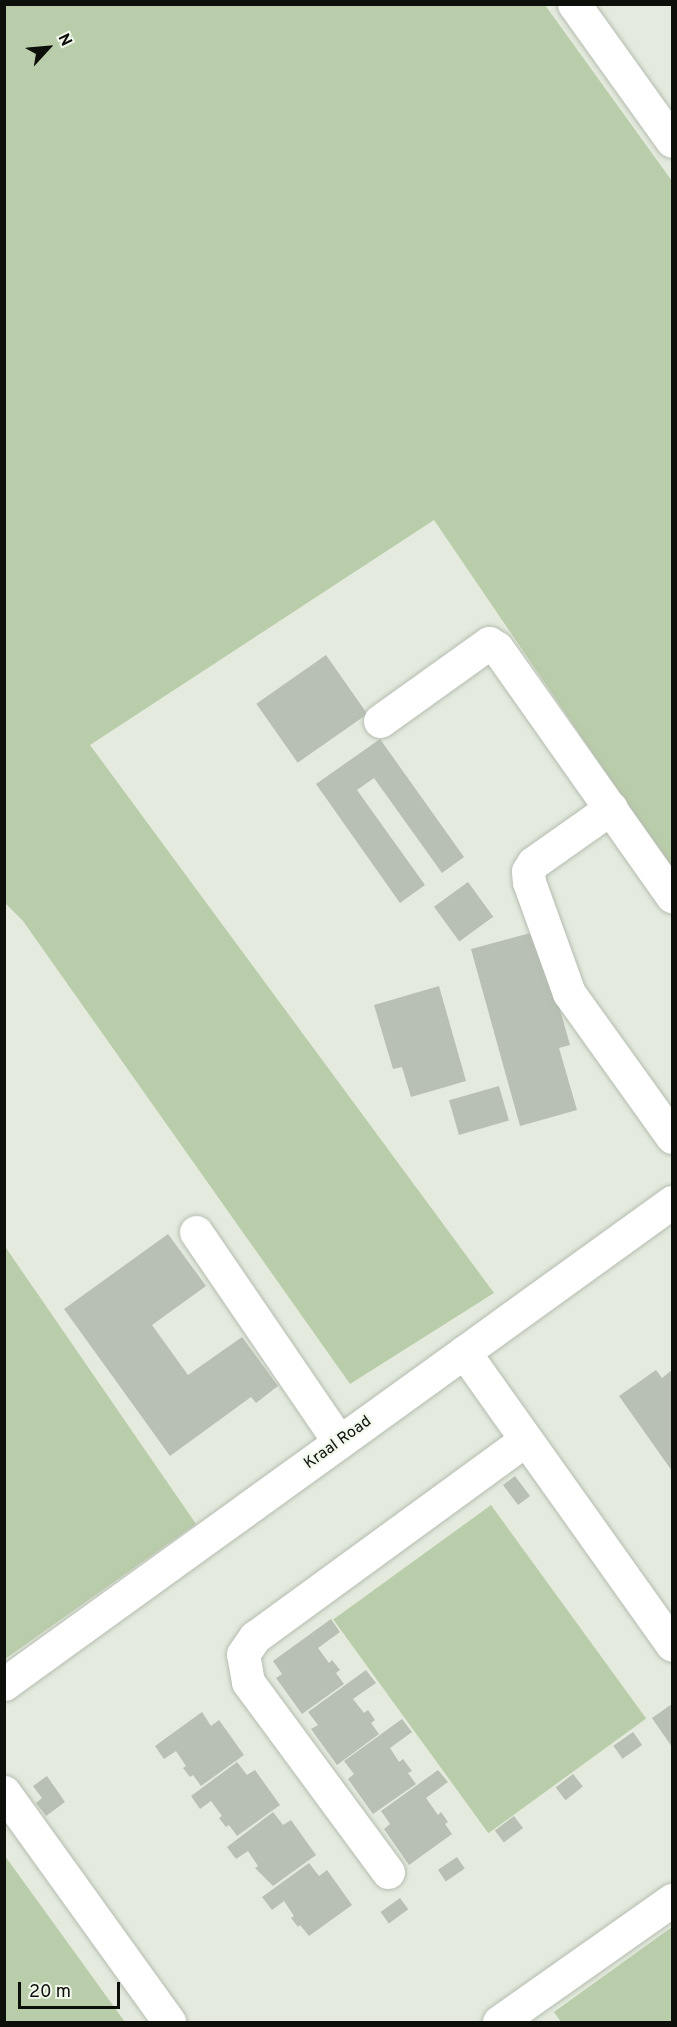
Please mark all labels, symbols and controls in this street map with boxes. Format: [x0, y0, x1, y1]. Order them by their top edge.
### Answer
north arrow [18, 18, 78, 78]
text: N [53, 31, 76, 50]
street label: Kraal Road [301, 1412, 375, 1474]
scale bar [21, 1970, 123, 2008]
text: 20 m [29, 1981, 71, 2004]

